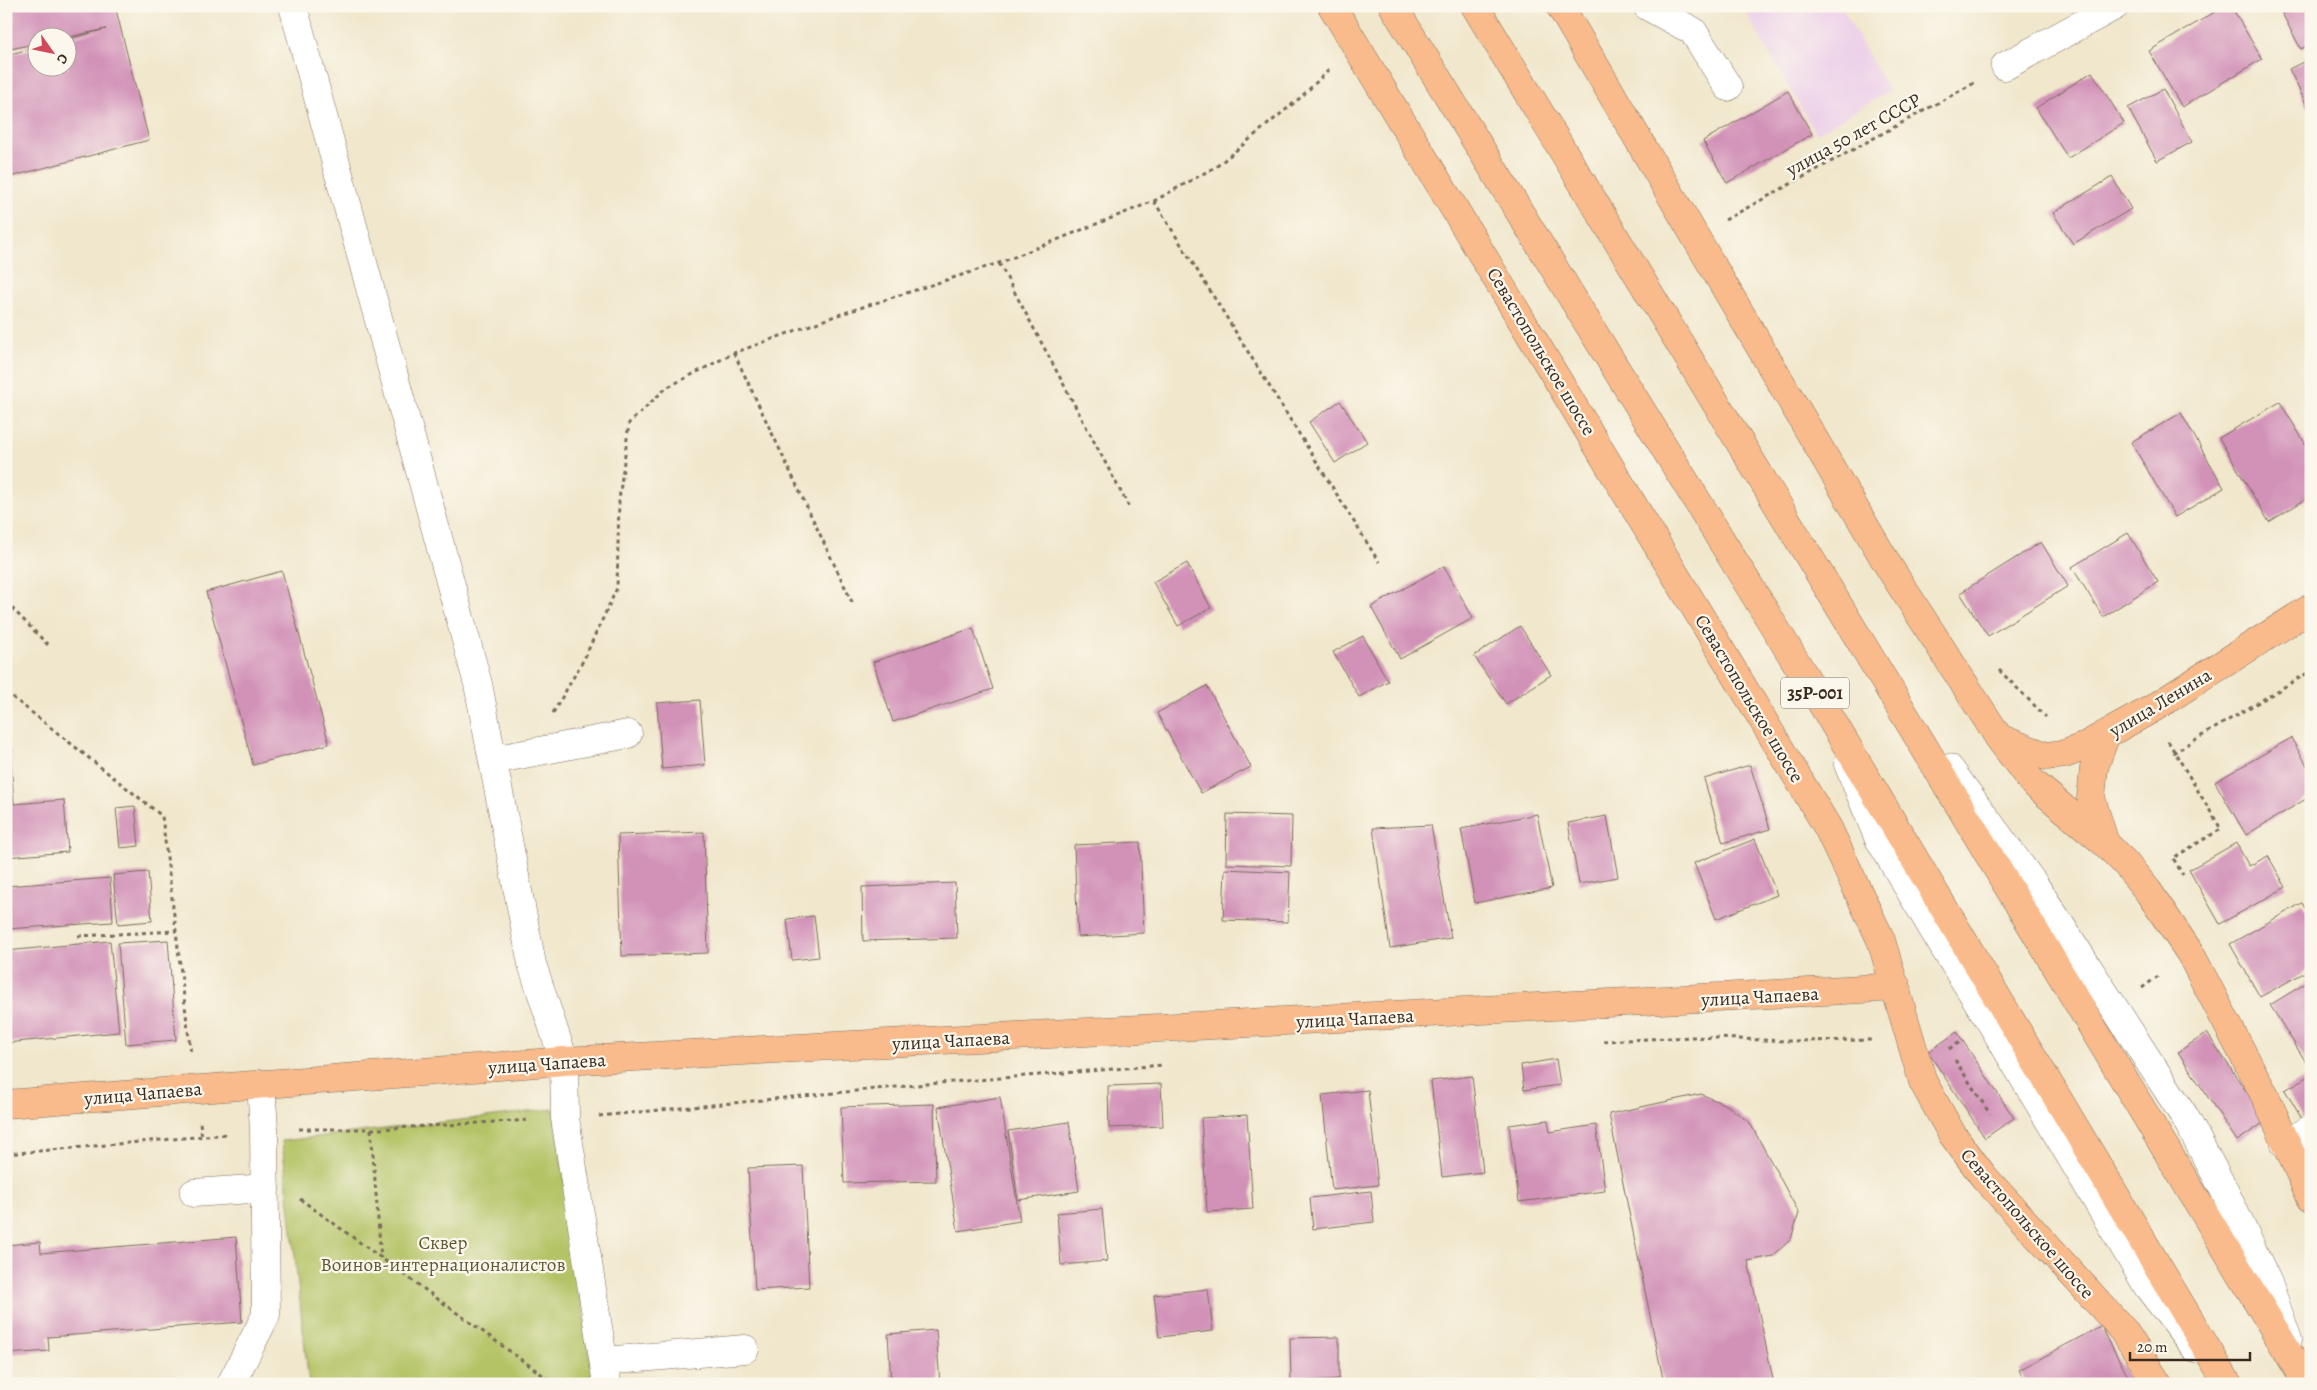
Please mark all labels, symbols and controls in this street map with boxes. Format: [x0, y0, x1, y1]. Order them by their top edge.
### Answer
north arrow [28, 28, 78, 78]
text: С [52, 50, 73, 68]
street label: улица 50 лет СССР [1781, 87, 1926, 183]
street label: Севастопольское шоссе [1481, 263, 1602, 440]
street label: Севастопольское шоссе [1689, 610, 1810, 787]
street label: улица Ленина [2104, 662, 2217, 744]
road number: 35Р-001 [1781, 678, 1849, 708]
street label: улица Чапаева [1699, 981, 1820, 1013]
street label: улица Чапаева [1294, 1003, 1415, 1035]
street label: улица Чапаева [890, 1025, 1011, 1057]
street label: улица Чапаева [486, 1047, 607, 1081]
street label: улица Чапаева [82, 1076, 203, 1112]
street label: Севастопольское шоссе [1955, 1143, 2100, 1305]
park label: Сквер Воинов-интернационалистов [321, 1230, 565, 1278]
scale bar [2130, 1330, 2250, 1362]
text: 20 m [2137, 1337, 2168, 1357]

